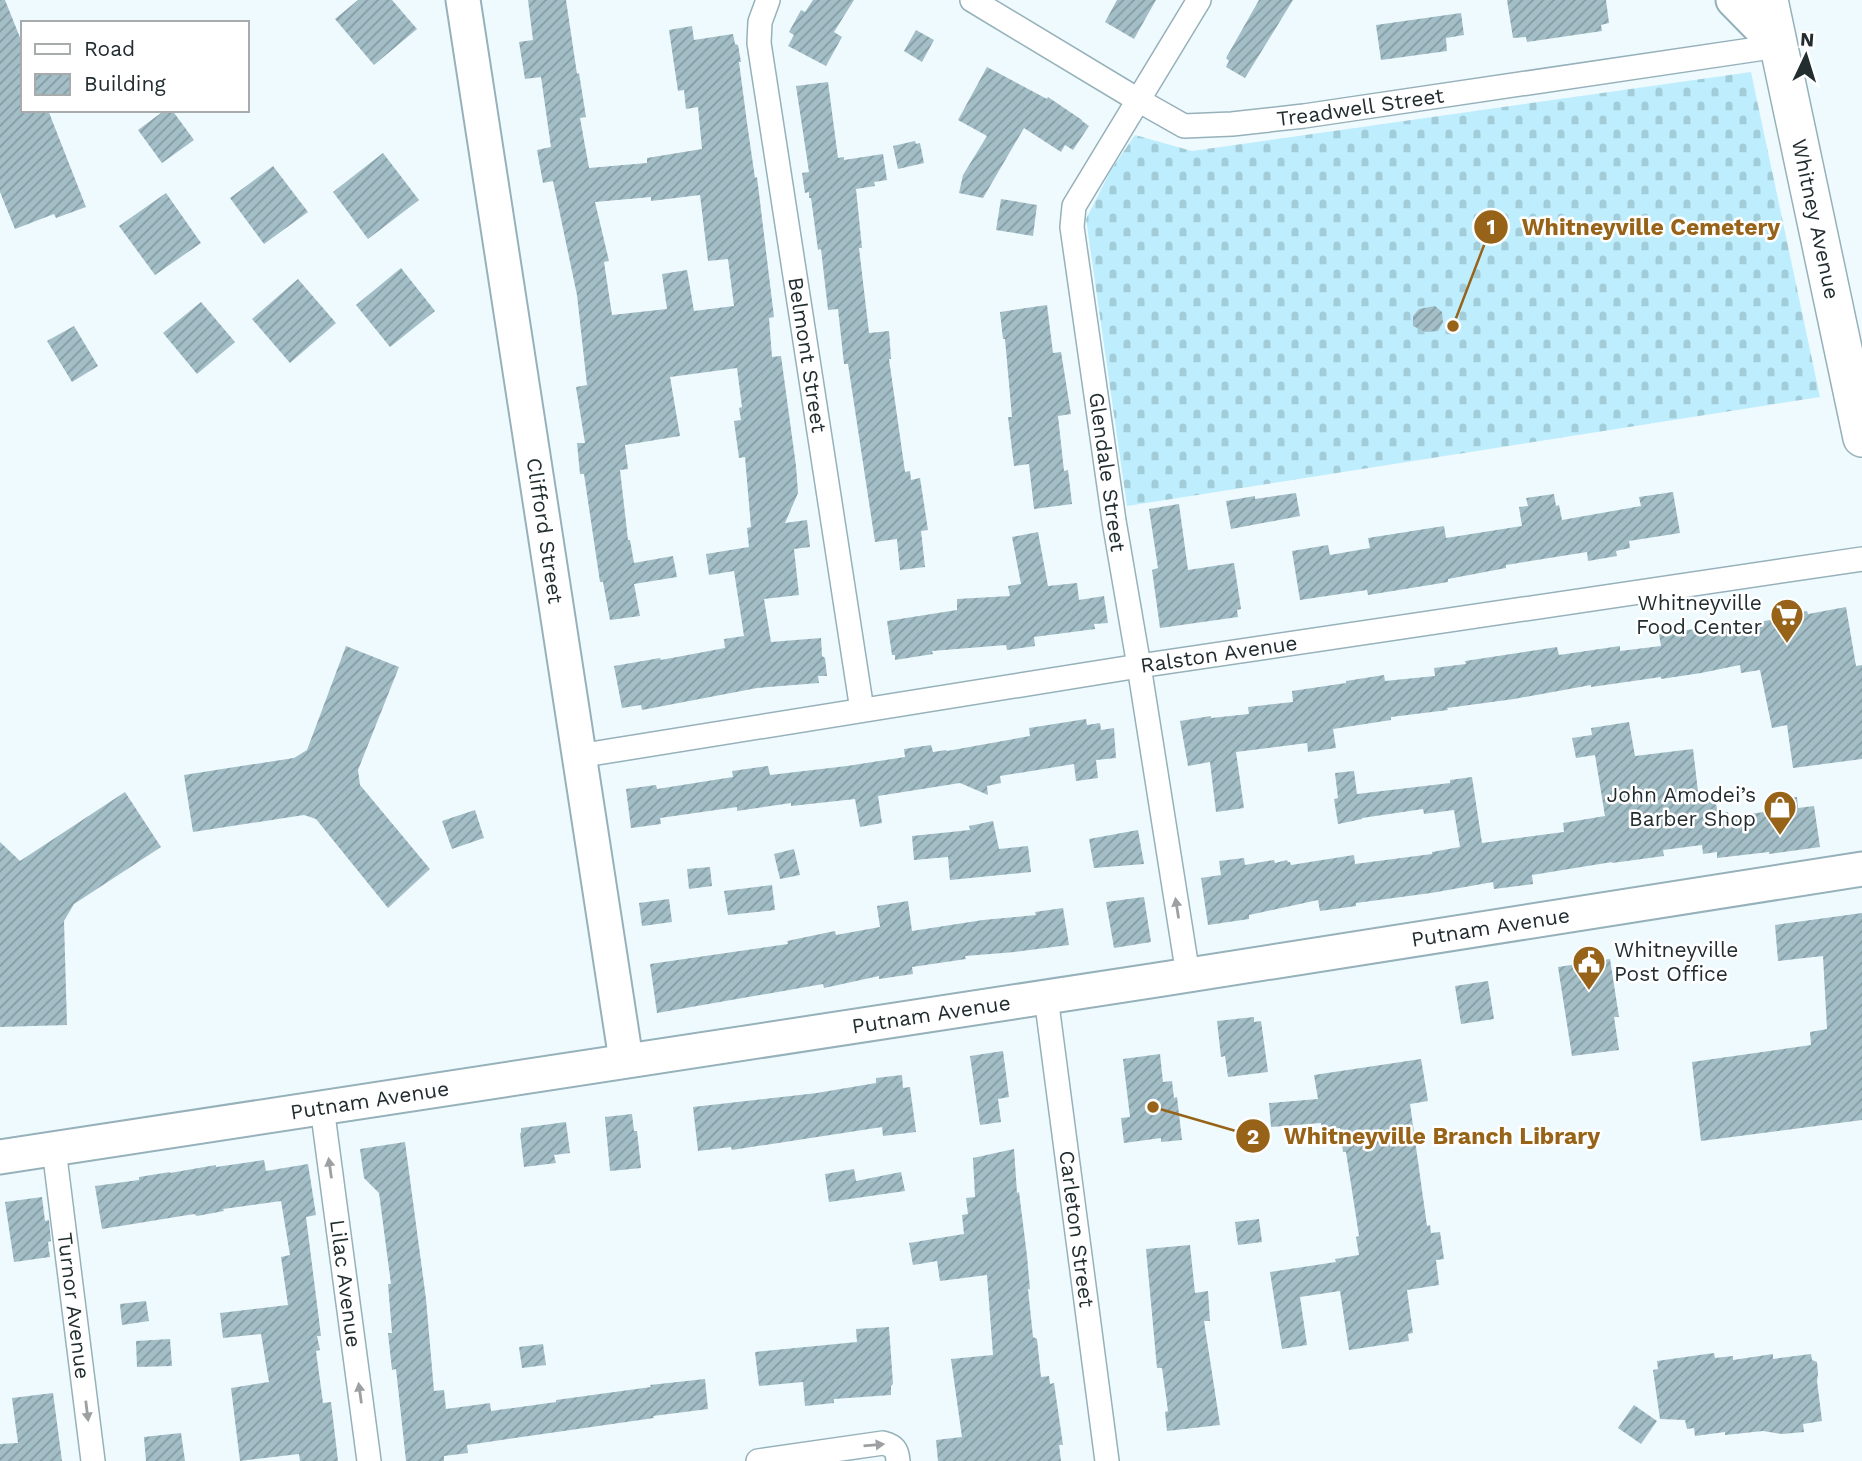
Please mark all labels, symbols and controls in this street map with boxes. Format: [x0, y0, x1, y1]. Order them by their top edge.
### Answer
legend [21, 21, 248, 112]
north arrow [1771, 21, 1841, 91]
text: N [1799, 28, 1815, 52]
text: Road [84, 36, 135, 61]
text: Building [84, 71, 166, 96]
street label: Treadwell Street [1275, 82, 1446, 131]
street label: Whitney Avenue [1787, 137, 1845, 301]
callout: Whitneyville Cemetery [1473, 205, 1795, 249]
text: 1 [1486, 214, 1496, 239]
text: Whitneyville Cemetery [1522, 214, 1780, 241]
street label: Belmont Street [783, 275, 832, 434]
street label: Glendale Street [1084, 391, 1131, 553]
street label: Clifford Street [522, 456, 569, 605]
place label: Whitneyville Food Center [1636, 590, 1762, 639]
supermarket icon: Whitneyville Food Center [1768, 596, 1806, 645]
street label: Ralston Avenue [1139, 630, 1299, 678]
place label: John Amodei’s Barber Shop [1607, 782, 1756, 831]
shop icon: John Amodei’s Barber Shop [1761, 788, 1799, 837]
one-way arrow [1171, 896, 1182, 918]
street label: Putnam Avenue [1409, 902, 1571, 952]
place label: Whitneyville Post Office [1614, 937, 1739, 986]
public building icon: Whitneyville Post Office [1570, 943, 1608, 992]
street label: Putnam Avenue [850, 990, 1012, 1039]
street label: Putnam Avenue [289, 1075, 451, 1124]
callout: Whitneyville Branch Library [1235, 1114, 1615, 1158]
text: Whitneyville Branch Library [1284, 1123, 1600, 1150]
text: 2 [1247, 1124, 1259, 1149]
street label: Carleton Street [1054, 1149, 1100, 1309]
one-way arrow [324, 1157, 335, 1179]
street label: Lilac Avenue [325, 1218, 367, 1349]
street label: Turnor Avenue [53, 1231, 96, 1380]
one-way arrow [354, 1382, 365, 1404]
one-way arrow [81, 1400, 92, 1422]
one-way arrow [863, 1439, 885, 1450]

